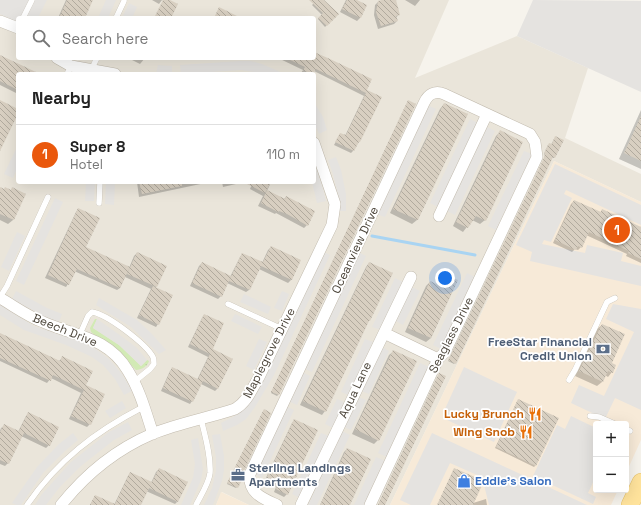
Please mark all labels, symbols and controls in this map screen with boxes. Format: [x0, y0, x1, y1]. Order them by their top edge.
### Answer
search box [16, 16, 316, 60]
icon: search [30, 27, 52, 49]
text: Search here [62, 29, 148, 48]
text: Nearby [32, 87, 91, 109]
text: Super 8 [70, 137, 125, 156]
text: 1 [42, 146, 48, 163]
text: 110 m [266, 146, 300, 163]
text: Hotel [70, 156, 103, 173]
street label: Oceanview Drive [328, 204, 382, 296]
pin: 1 [604, 215, 630, 245]
your location [435, 268, 455, 288]
street label: Seaglass Drive [425, 294, 477, 376]
street label: Maplegrove Drive [239, 305, 299, 401]
street label: Beech Drive [30, 310, 100, 350]
place label: FreeStar Financial Credit Union [488, 334, 592, 364]
bank icon: FreeStar Financial Credit Union [595, 341, 611, 357]
street label: Aqua Lane [335, 359, 375, 421]
place label: Lucky Brunch [444, 406, 524, 422]
restaurant icon: Lucky Brunch [527, 406, 543, 422]
map controls [593, 421, 629, 493]
button: + [593, 421, 629, 457]
place label: Wing Snob [453, 424, 515, 440]
restaurant icon: Wing Snob [518, 424, 534, 440]
button: − [593, 457, 629, 493]
place label: Sterling Landings Apartments [249, 460, 351, 490]
office icon: Sterling Landings Apartments [230, 467, 246, 483]
shop icon: Eddie's Salon [456, 473, 472, 489]
place label: Eddie's Salon [475, 473, 552, 489]

